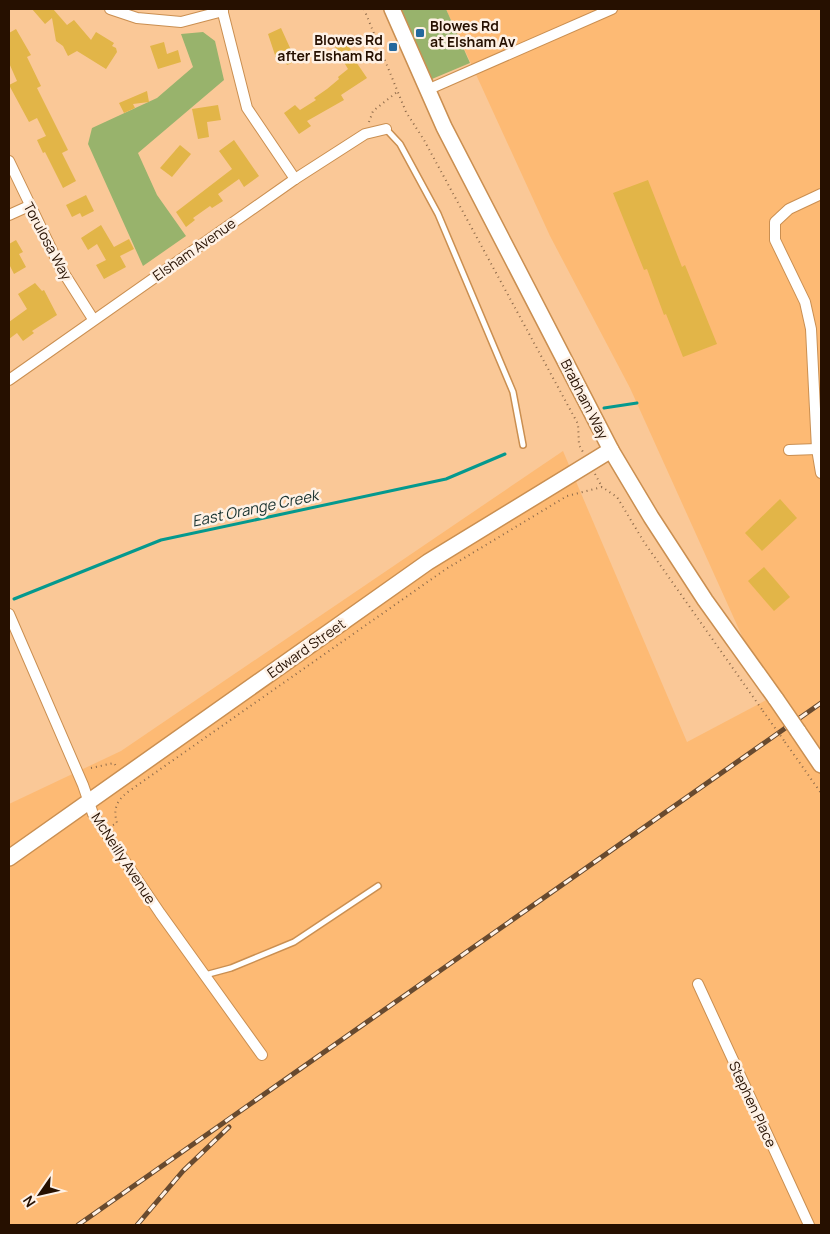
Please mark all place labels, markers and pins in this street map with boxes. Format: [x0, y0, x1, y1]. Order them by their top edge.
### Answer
place label: Blowes Rd at Elsham Av [430, 16, 516, 51]
marker: Blowes Rd at Elsham Av [414, 27, 426, 39]
place label: Blowes Rd after Elsham Rd [277, 30, 383, 65]
marker: Blowes Rd after Elsham Rd [387, 41, 399, 53]

